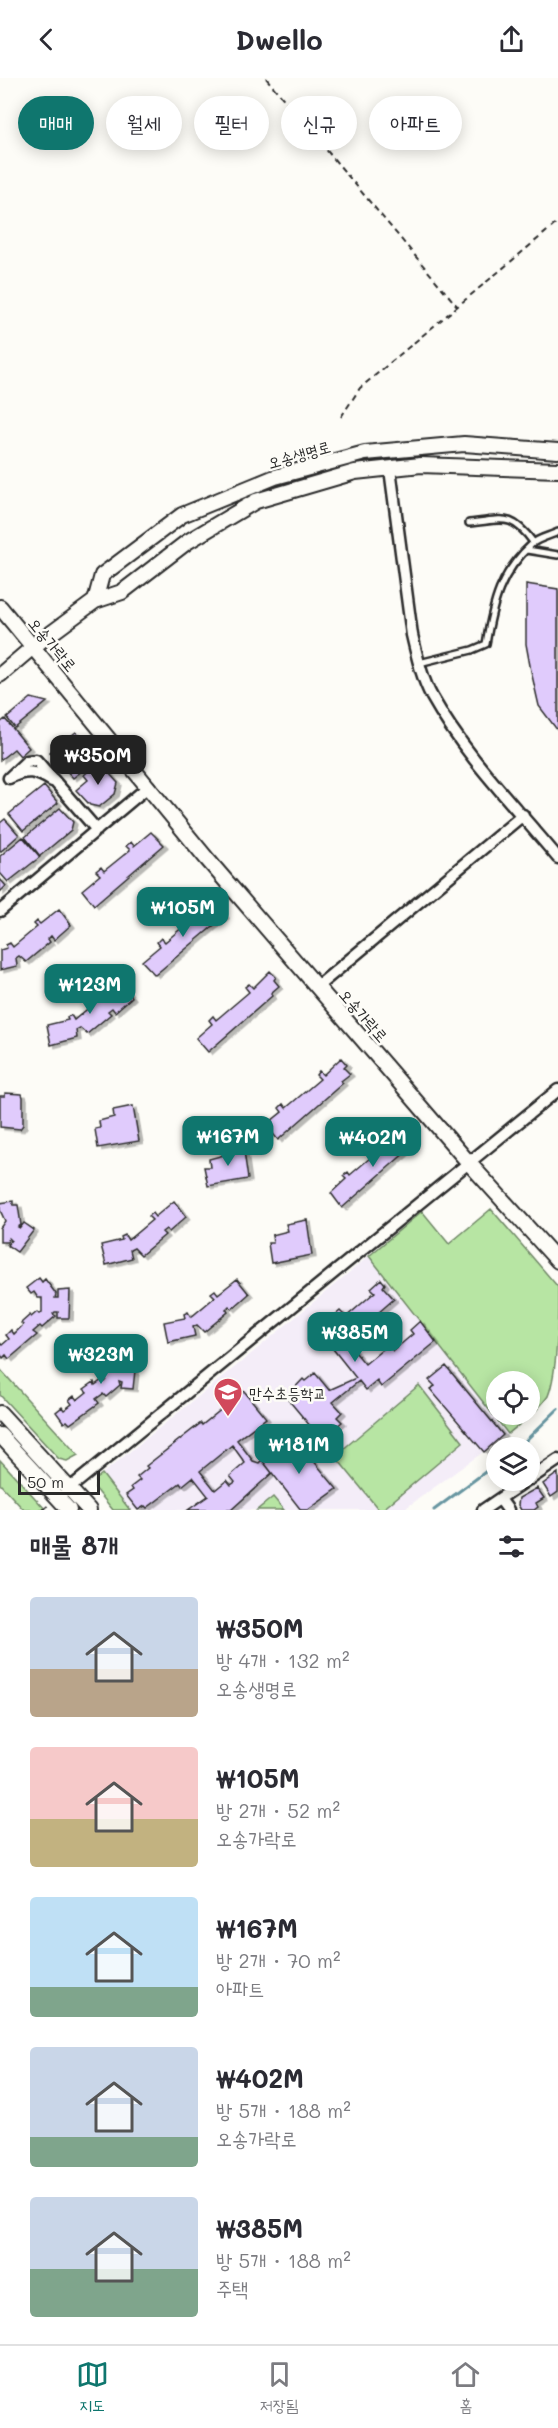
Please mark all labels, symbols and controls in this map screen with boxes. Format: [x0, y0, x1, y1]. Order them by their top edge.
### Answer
text: Dwello [235, 22, 323, 57]
icon: back [30, 23, 63, 56]
icon: share [495, 23, 528, 56]
chip: 매매 [18, 96, 94, 150]
chip: 월세 [106, 96, 182, 150]
chip: 필터 [194, 96, 269, 150]
chip: 신규 [281, 96, 357, 150]
chip: 아파트 [369, 96, 462, 150]
street label: 오송생명로 [265, 435, 333, 473]
street label: 오송가락로 [24, 613, 82, 675]
pin: ₩350M [56, 735, 140, 786]
text: ₩350M [64, 741, 132, 767]
pin: ₩105M [141, 887, 225, 938]
text: ₩105M [151, 893, 215, 919]
pin: ₩123M [48, 964, 132, 1015]
text: ₩123M [58, 970, 122, 996]
street label: 오송가락로 [335, 984, 393, 1046]
pin: ₩167M [186, 1116, 270, 1167]
pin: ₩402M [331, 1117, 415, 1168]
text: ₩167M [196, 1122, 260, 1148]
text: ₩402M [339, 1123, 407, 1149]
pin: ₩385M [313, 1312, 397, 1363]
text: ₩385M [321, 1318, 389, 1344]
pin: ₩323M [59, 1334, 143, 1385]
text: ₩323M [68, 1340, 134, 1366]
map controls [486, 1371, 540, 1491]
button: locate [486, 1371, 540, 1425]
school or university icon: 만수초등학교 [212, 1376, 244, 1418]
place label: 만수초등학교 [249, 1382, 326, 1403]
pin: ₩181M [257, 1424, 341, 1475]
text: ₩181M [268, 1430, 330, 1456]
button: layers [486, 1437, 540, 1491]
scale bar [18, 1468, 100, 1496]
text: 50 m [27, 1471, 64, 1492]
text: 매물 8개 [30, 1528, 118, 1562]
icon: filters [495, 1530, 528, 1563]
text: ₩350M [216, 1611, 304, 1645]
icon: home [78, 1621, 150, 1693]
text: 방 4개 · 132 m² [216, 1647, 350, 1673]
text: 오송생명로 [216, 1675, 296, 1701]
text: ₩105M [216, 1761, 300, 1795]
icon: home [78, 1771, 150, 1843]
text: 방 2개 · 52 m² [216, 1797, 340, 1823]
text: 오송가락로 [216, 1825, 296, 1851]
text: ₩167M [216, 1911, 298, 1945]
icon: home [78, 1921, 150, 1993]
text: 방 2개 · 70 m² [216, 1947, 341, 1973]
text: 아파트 [216, 1975, 264, 2001]
text: ₩402M [216, 2061, 304, 2095]
icon: home [78, 2071, 150, 2143]
text: 방 5개 · 188 m² [216, 2097, 351, 2123]
text: 오송가락로 [216, 2125, 296, 2151]
text: ₩385M [216, 2211, 303, 2245]
icon: home [78, 2221, 150, 2293]
text: 방 5개 · 188 m² [216, 2247, 351, 2273]
text: 주택 [216, 2275, 248, 2301]
tab: 지도 [76, 2358, 109, 2416]
tab: 저장됨 [260, 2358, 298, 2416]
tab: 홈 [449, 2358, 482, 2416]

